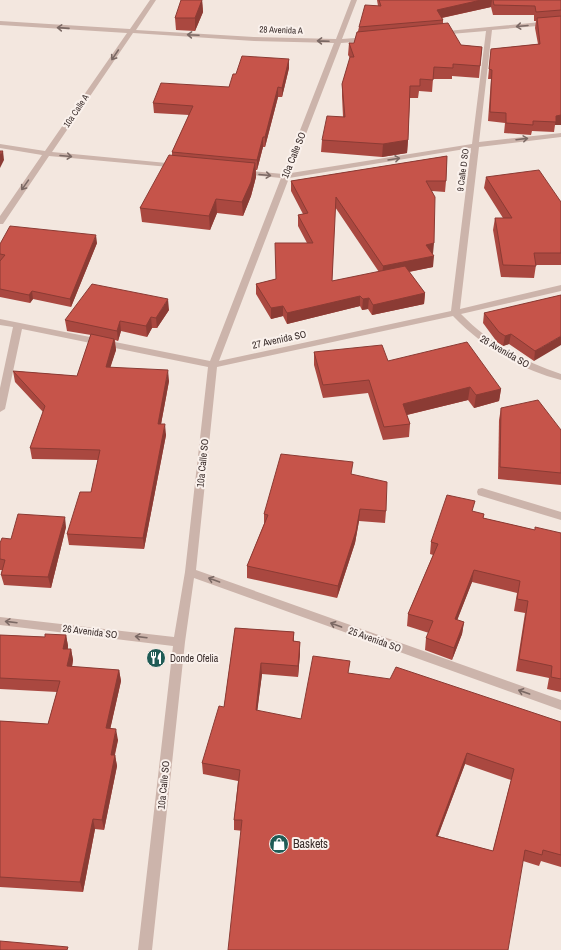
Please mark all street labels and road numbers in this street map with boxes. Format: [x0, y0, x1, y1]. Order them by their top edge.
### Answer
street label: 28 Avenida A [259, 23, 303, 37]
street label: 10a Calle A [60, 92, 92, 130]
street label: 10a Calle SO [278, 130, 309, 180]
street label: 9 Calle D SO [454, 148, 472, 192]
street label: 27 Avenida SO [251, 327, 307, 352]
street label: 26 Avenida SO [478, 332, 532, 371]
street label: 10a Calle SO [193, 438, 212, 488]
street label: 26 Avenida SO [62, 622, 118, 641]
street label: 25 Avenida SO [347, 624, 403, 655]
street label: 10a Calle SO [154, 760, 173, 810]

